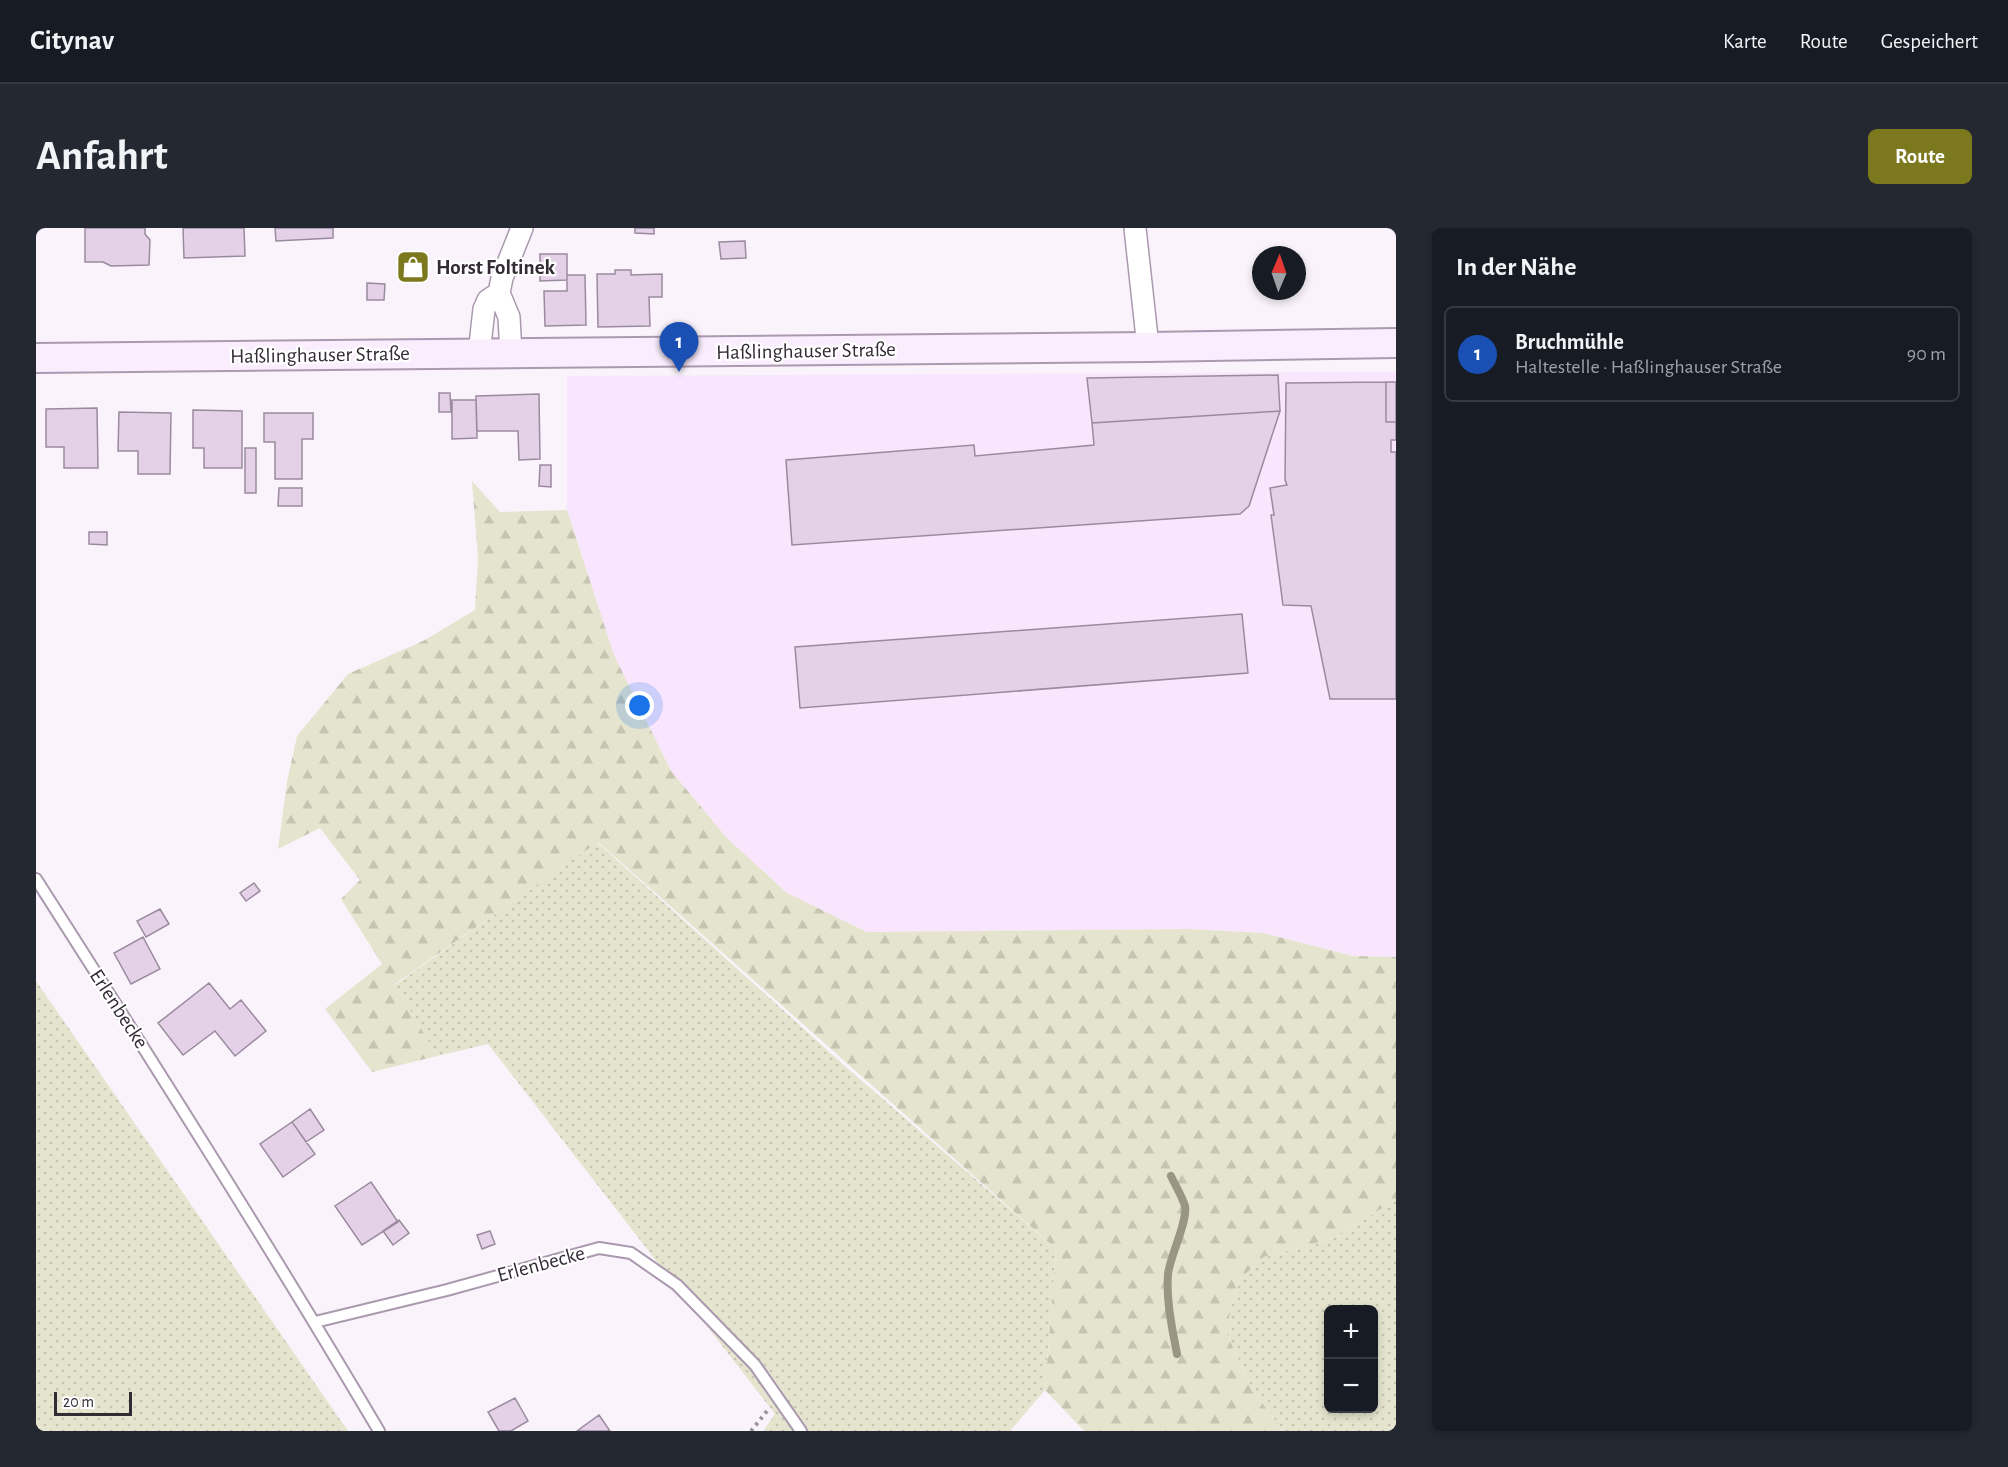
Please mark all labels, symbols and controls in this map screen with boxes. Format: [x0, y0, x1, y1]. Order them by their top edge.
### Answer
text: Citynav [30, 27, 114, 55]
text: Karte [1723, 31, 1767, 52]
text: Route [1800, 31, 1848, 52]
text: Gespeichert [1881, 31, 1978, 52]
button: Route [1868, 129, 1972, 184]
text: Anfahrt [36, 135, 168, 177]
north arrow [1252, 246, 1306, 300]
shop icon: Horst Foltinek [395, 249, 431, 285]
text: In der Nähe [1456, 254, 1576, 280]
place label: Horst Foltinek [436, 257, 556, 278]
pin: 1 [660, 322, 698, 372]
text: Bruchmühle [1515, 331, 1624, 353]
street label: Haßlinghauser Straße [716, 339, 896, 363]
street label: Haßlinghauser Straße [230, 343, 410, 367]
text: 1 [1474, 344, 1481, 364]
text: 90 m [1907, 344, 1946, 364]
text: Haltestelle · Haßlinghauser Straße [1515, 357, 1782, 377]
your location [625, 691, 654, 720]
street label: Erlenbecke [86, 966, 152, 1052]
street label: Erlenbecke [495, 1242, 587, 1286]
map controls [1324, 1305, 1378, 1413]
button: + [1324, 1305, 1378, 1359]
button: − [1324, 1359, 1378, 1413]
scale bar [54, 1389, 132, 1416]
text: 20 m [63, 1394, 94, 1410]

